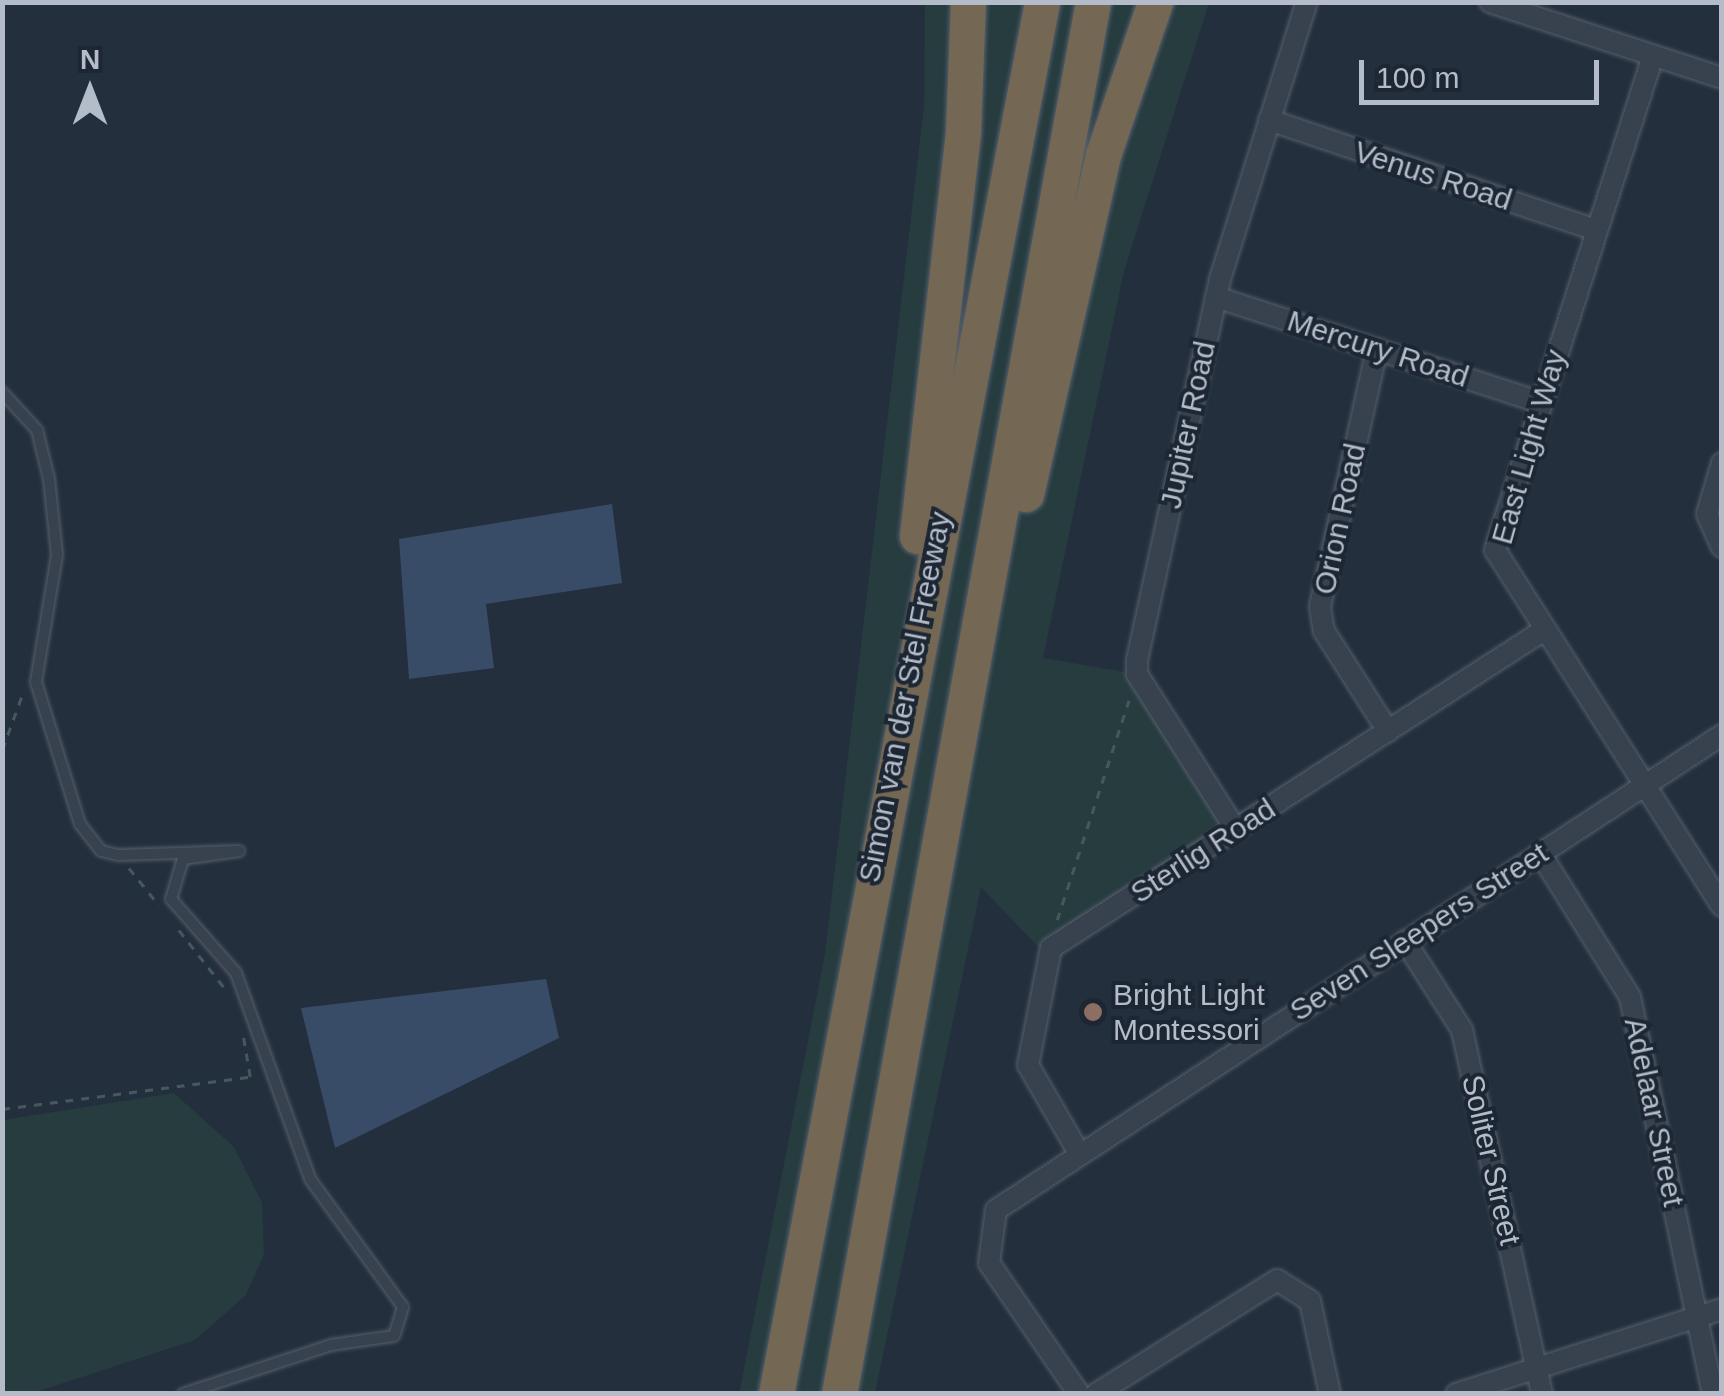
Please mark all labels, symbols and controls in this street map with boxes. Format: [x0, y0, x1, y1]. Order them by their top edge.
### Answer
north arrow [40, 40, 140, 140]
scale bar [1364, 40, 1604, 102]
text: N [80, 44, 100, 75]
text: 100 m [1376, 61, 1459, 94]
street label: Venus Road [1350, 134, 1516, 218]
street label: Mercury Road [1283, 303, 1473, 395]
street label: Jupiter Road [1153, 338, 1223, 512]
street label: East Light Way [1484, 346, 1574, 548]
street label: Orion Road [1306, 440, 1374, 598]
street label: Simon van der Stel Freeway [851, 509, 959, 885]
street label: Sterlig Road [1124, 791, 1282, 911]
street label: Seven Sleepers Street [1283, 835, 1555, 1029]
place label: Bright Light Montessori [1113, 977, 1265, 1048]
marker: Bright Light Montessori [1082, 1001, 1104, 1023]
street label: Adelaar Street [1616, 1014, 1692, 1210]
street label: Soliter Street [1454, 1071, 1528, 1249]

